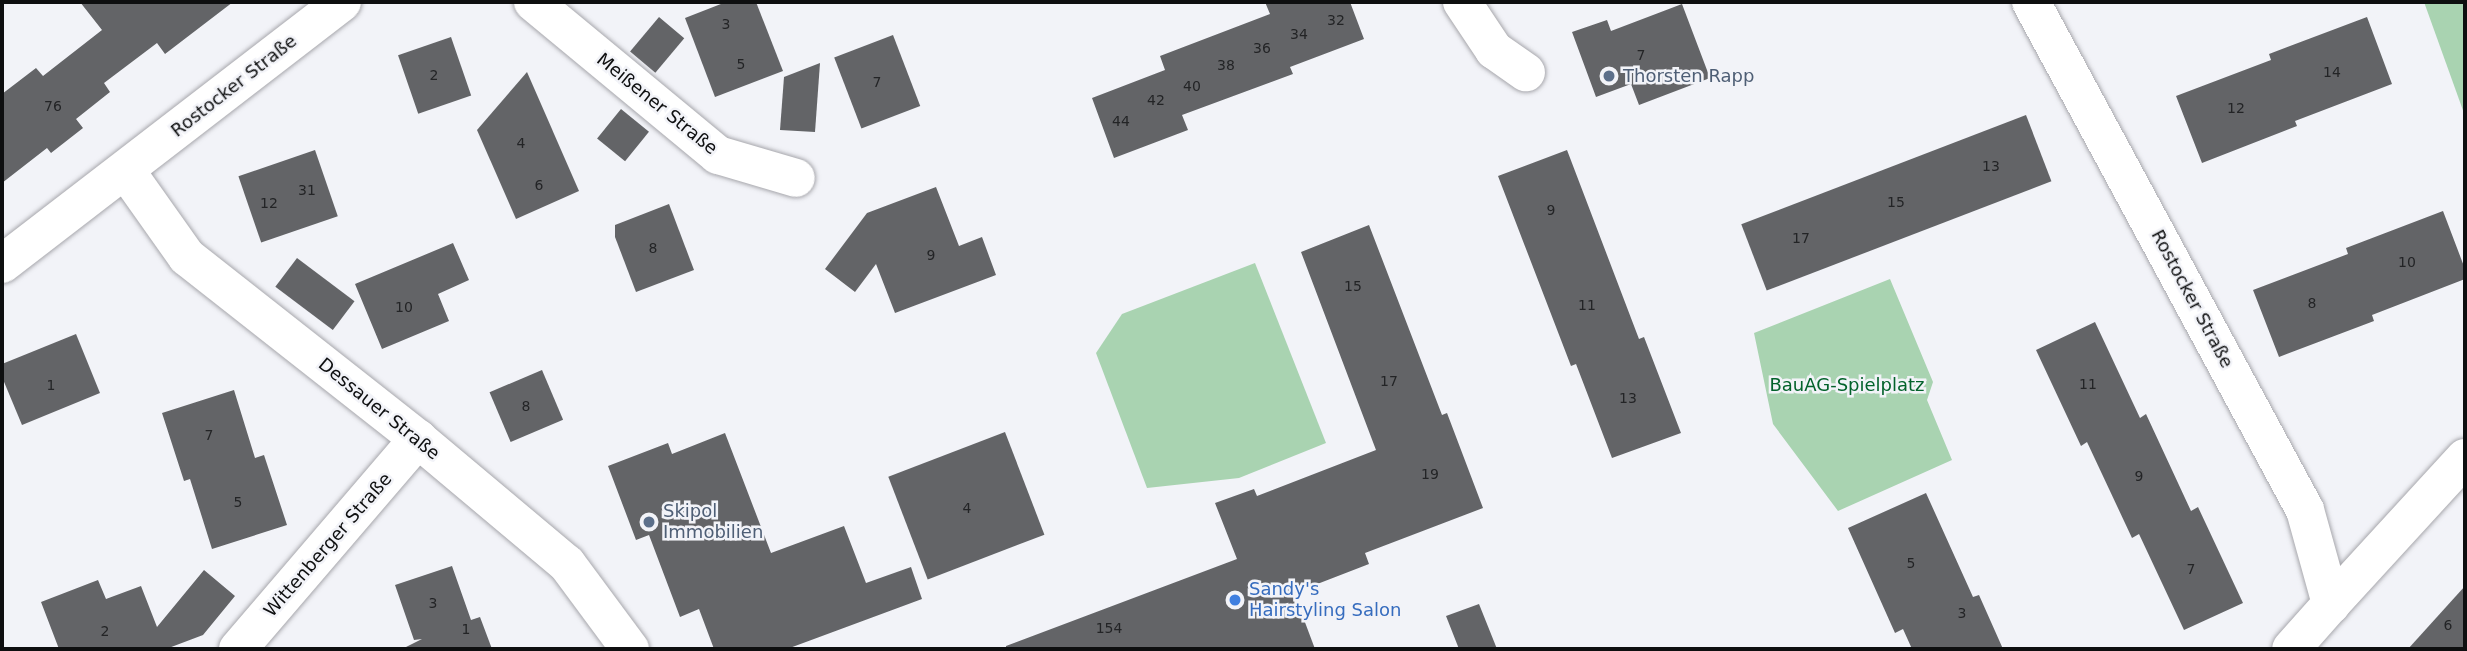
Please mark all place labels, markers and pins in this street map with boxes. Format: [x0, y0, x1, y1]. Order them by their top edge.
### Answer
place label: Thorsten Rapp [1623, 65, 1754, 87]
marker: Thorsten Rapp [1601, 68, 1617, 84]
place label: Skipol Immobilien [663, 501, 763, 544]
marker: Skipol Immobilien [641, 514, 657, 530]
place label: Sandy's Hairstyling Salon [1249, 579, 1401, 622]
marker: Sandy's Hairstyling Salon [1227, 592, 1243, 608]

